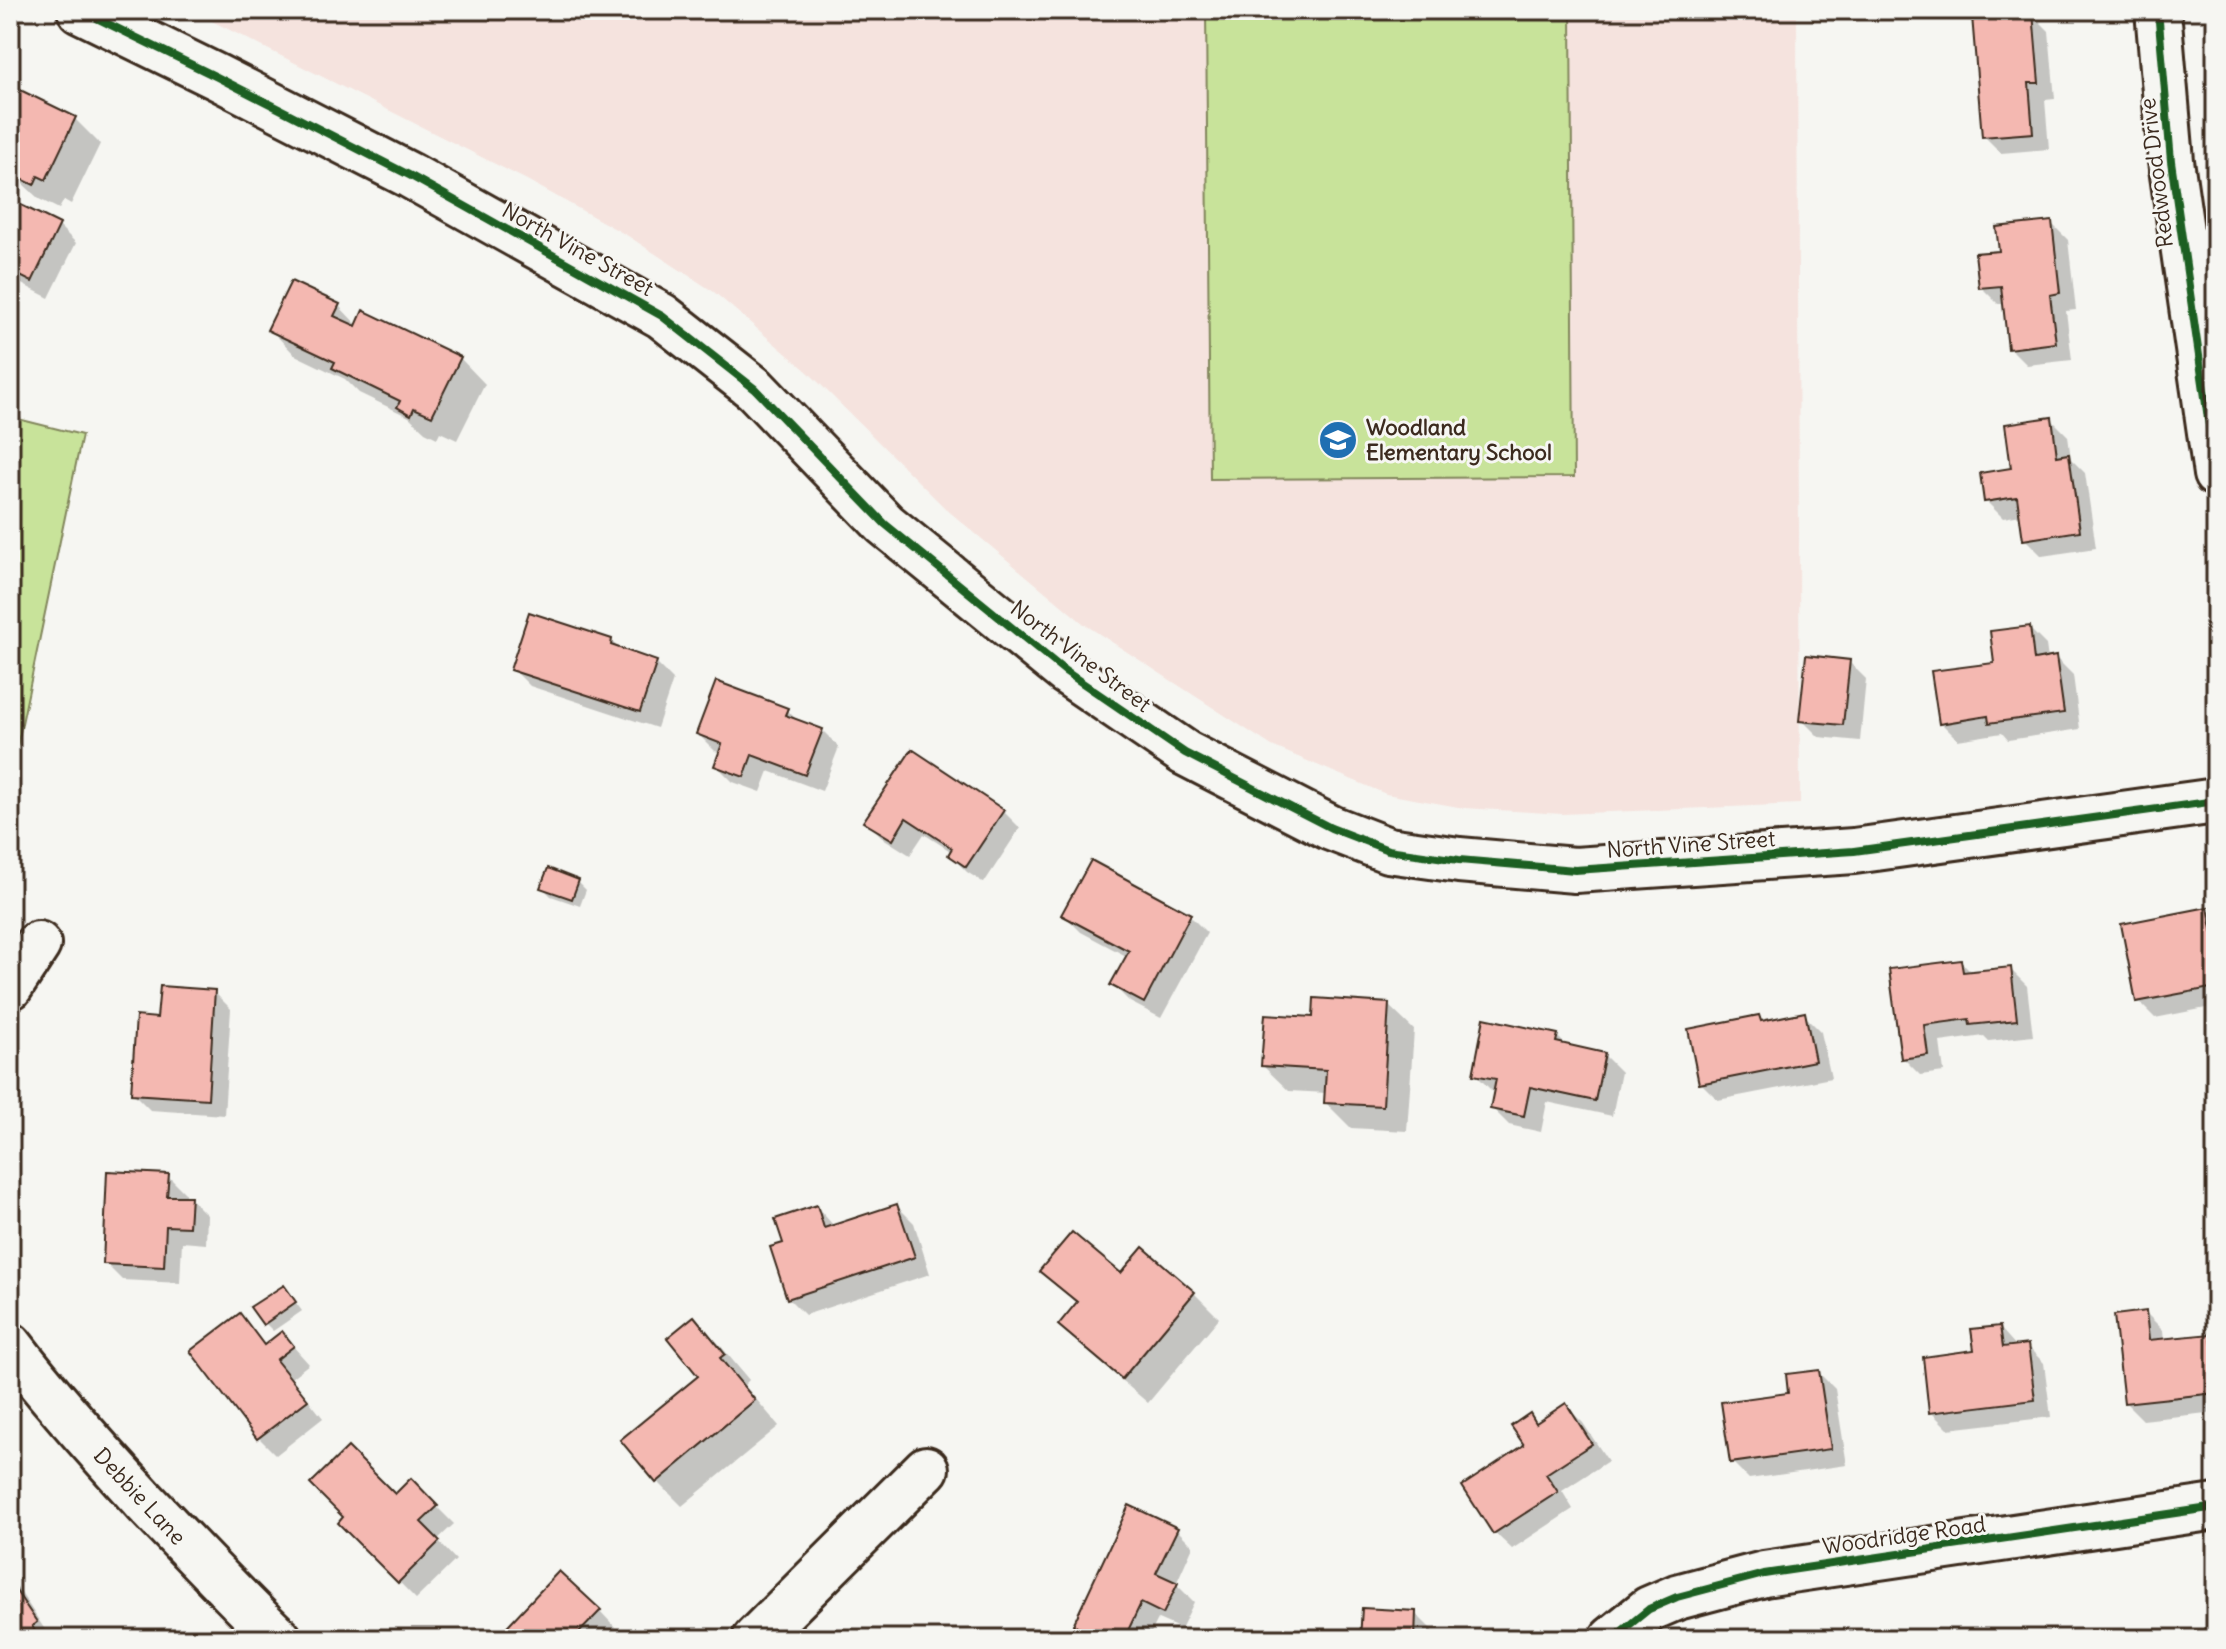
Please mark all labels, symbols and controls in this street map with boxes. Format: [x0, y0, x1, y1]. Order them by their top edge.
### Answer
street label: Redwood Drive [2133, 97, 2179, 249]
street label: North Vine Street [497, 196, 659, 302]
place label: Woodland Elementary School [1366, 413, 1552, 466]
school or university icon: Woodland Elementary School [1317, 419, 1359, 461]
street label: North Vine Street [1005, 594, 1157, 718]
street label: North Vine Street [1606, 824, 1776, 864]
street label: Debbie Lane [88, 1442, 192, 1550]
street label: Woodridge Road [1821, 1510, 1988, 1560]

